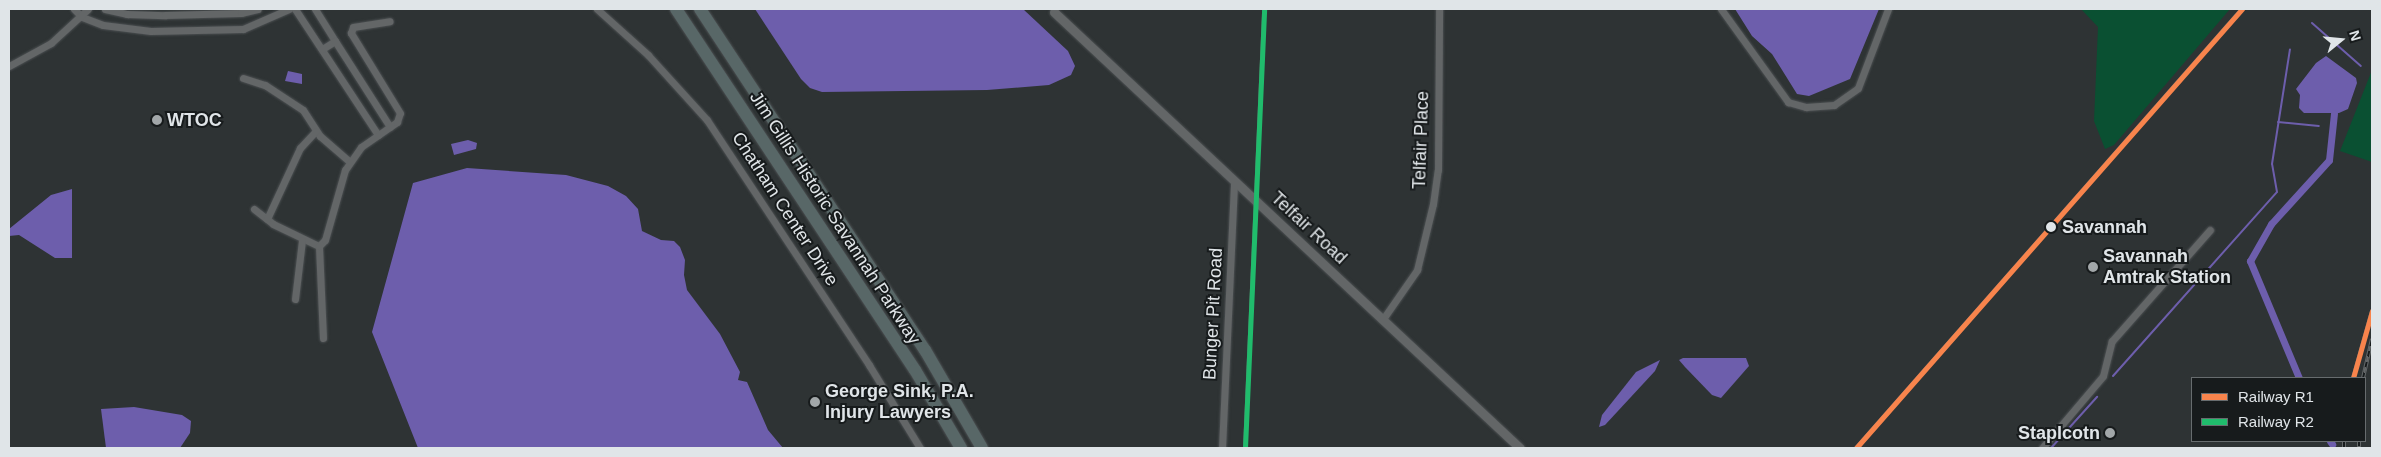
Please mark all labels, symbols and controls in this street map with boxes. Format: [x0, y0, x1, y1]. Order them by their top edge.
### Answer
north arrow [2316, 15, 2366, 65]
text: N [2346, 28, 2364, 43]
street label: Jim Gillis Historic Savannah Parkway [745, 88, 925, 348]
street label: Telfair Place [1408, 91, 1434, 189]
place label: WTOC [167, 109, 222, 131]
marker: WTOC [151, 114, 163, 126]
street label: Chatham Center Drive [727, 128, 843, 290]
street label: Telfair Road [1267, 187, 1351, 269]
place label: Savannah [2062, 216, 2147, 238]
marker: Savannah [2044, 220, 2058, 234]
place label: Savannah Amtrak Station [2103, 246, 2231, 288]
street label: Bunger Pit Road [1199, 247, 1227, 381]
marker: Savannah Amtrak Station [2087, 261, 2099, 273]
legend [2191, 377, 2366, 442]
place label: George Sink, P.A. Injury Lawyers [825, 381, 974, 424]
text: Railway R1 [2238, 388, 2314, 405]
marker: George Sink, P.A. Injury Lawyers [809, 396, 821, 408]
text: Railway R2 [2238, 413, 2314, 430]
place label: Staplcotn [2018, 422, 2100, 444]
marker: Staplcotn [2104, 427, 2116, 439]

